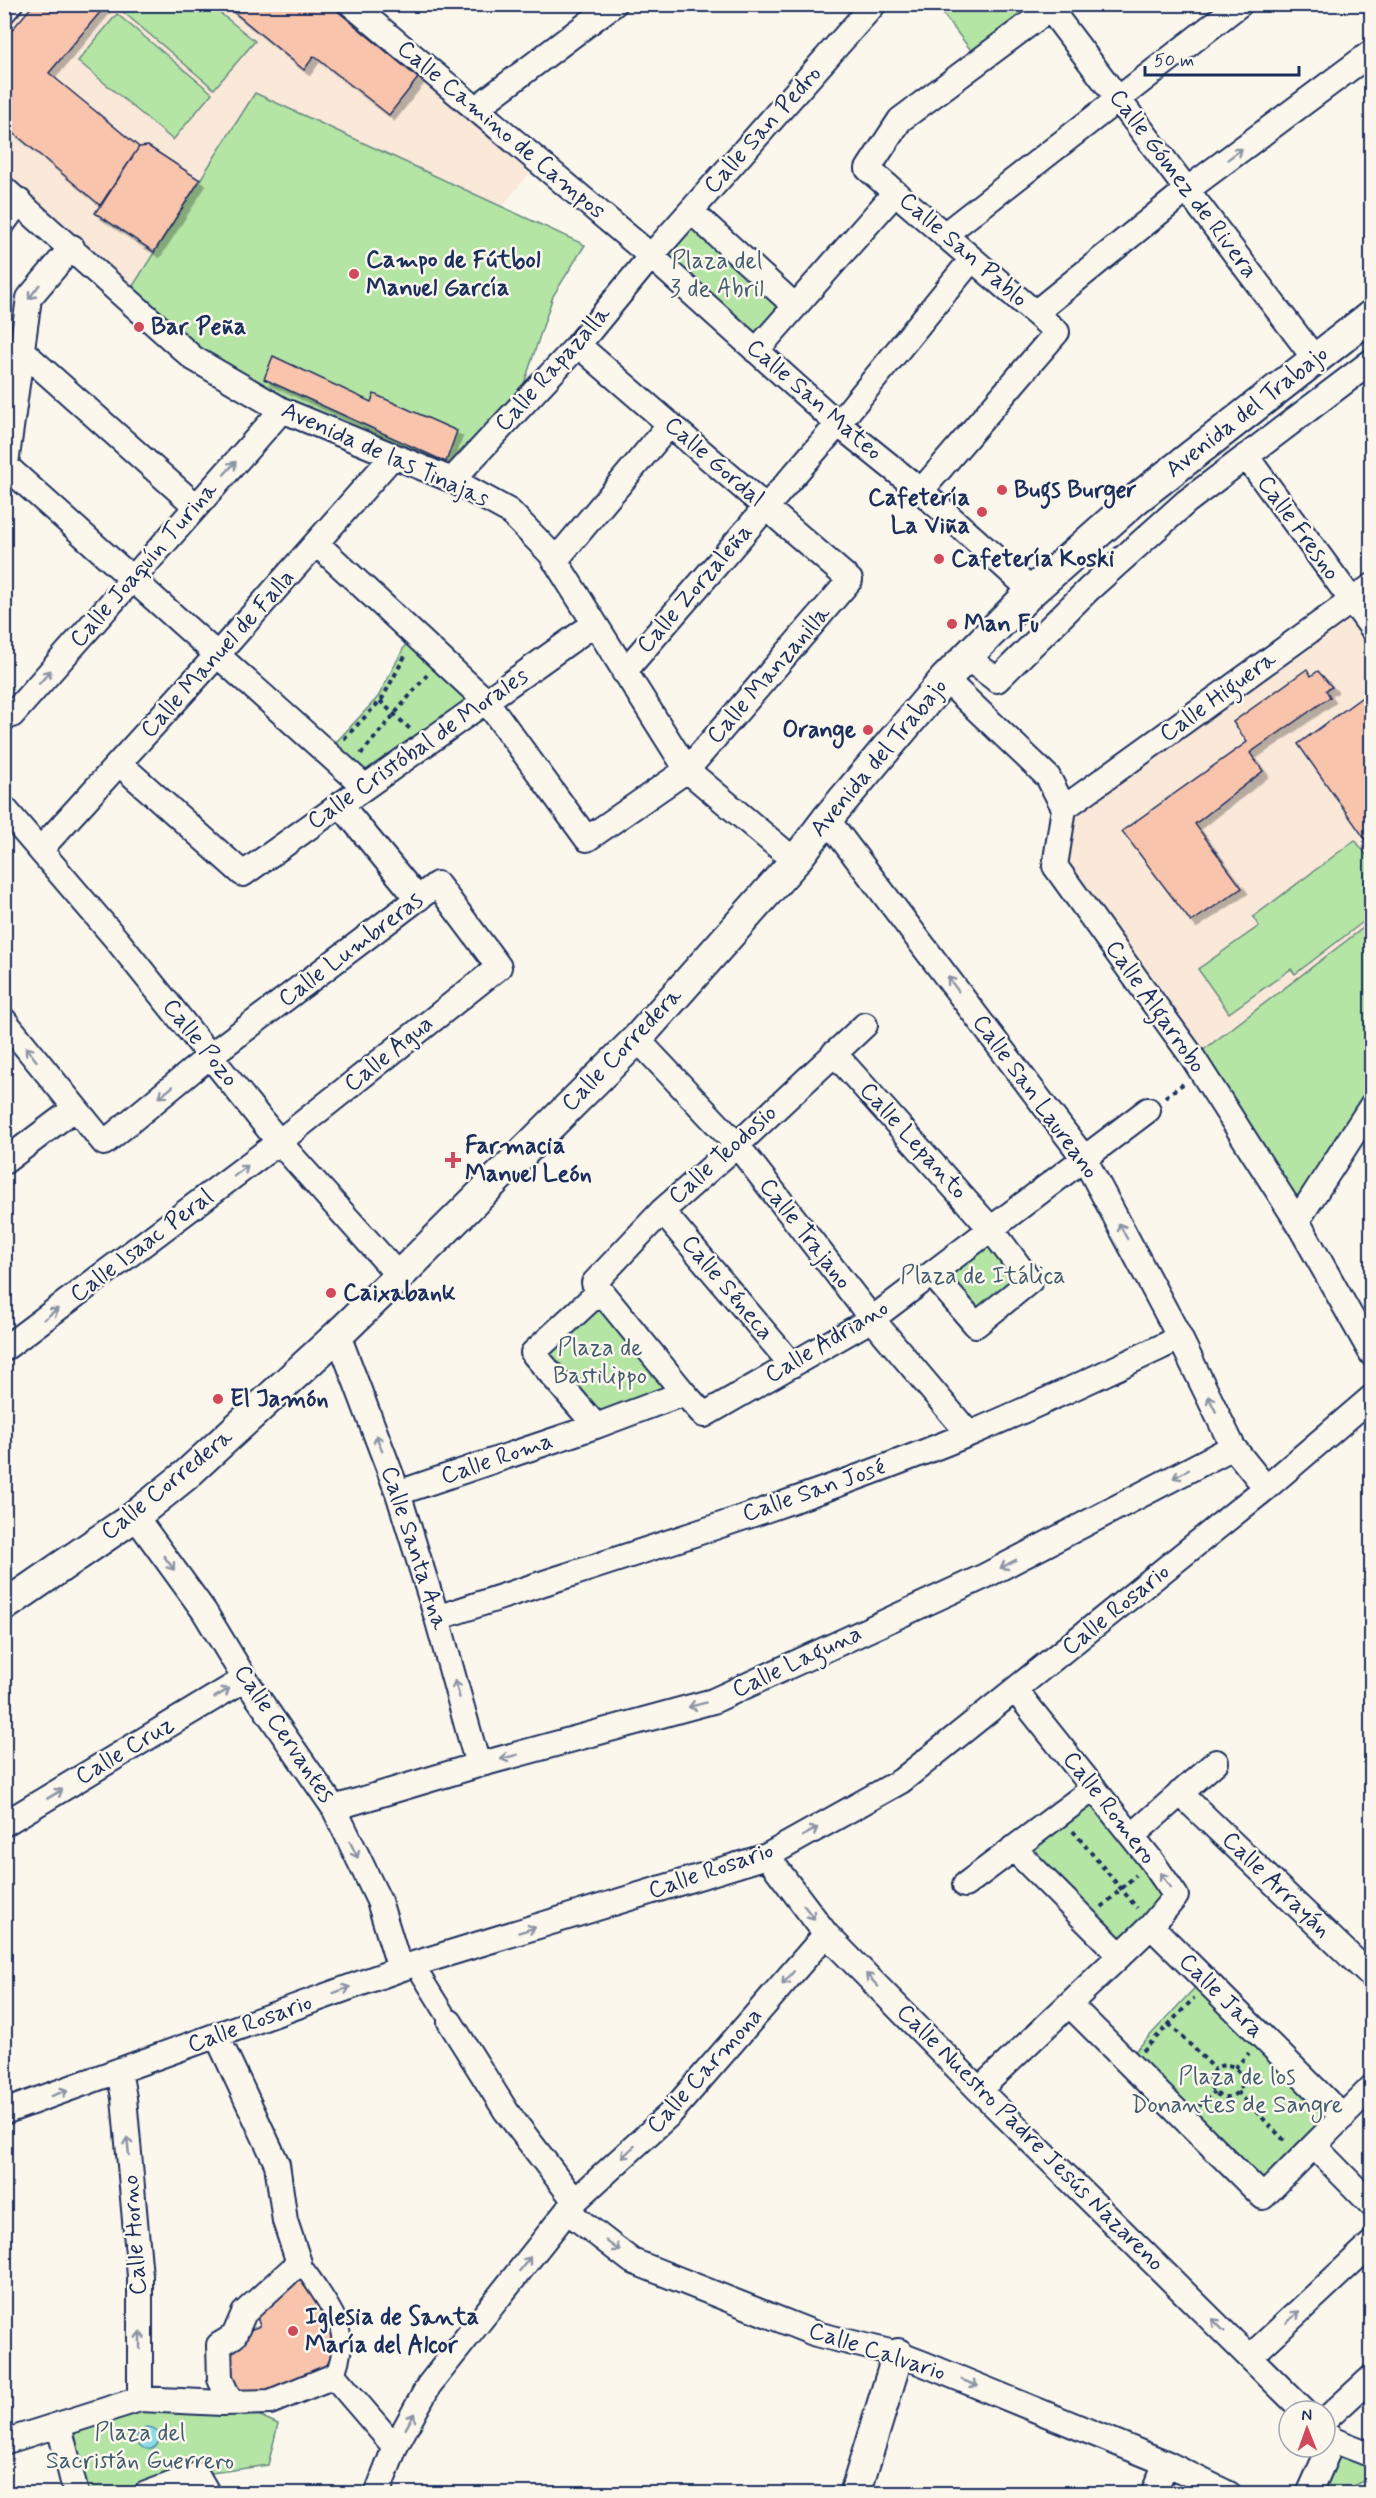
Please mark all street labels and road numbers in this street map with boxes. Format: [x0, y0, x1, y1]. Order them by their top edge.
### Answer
street label: Calle Camino de Campos [390, 33, 612, 227]
street label: Calle San Pedro [697, 59, 829, 201]
street label: Calle Gómez de Rivera [1102, 83, 1264, 285]
street label: Calle San Pablo [892, 185, 1034, 315]
street label: Calle Rapazalla [488, 299, 618, 439]
street label: Calle San Mateo [739, 332, 889, 468]
street label: Avenida del Trabajo [1159, 339, 1335, 485]
street label: Avenida de las Tinajas [276, 395, 494, 515]
street label: Calle Gordal [657, 410, 771, 514]
street label: Calle Fresno [1249, 469, 1347, 587]
street label: Calle Joaquín Turina [63, 475, 225, 655]
street label: Calle Zorzaleña [630, 518, 760, 660]
street label: Calle Manuel de Falla [134, 563, 302, 745]
street label: Calle Manzanilla [700, 599, 838, 751]
street label: Calle Higuera [1153, 644, 1285, 752]
street label: Calle Cristóbal de Morales [301, 661, 535, 837]
street label: Avenida del Trabajo [803, 672, 955, 844]
street label: Calle Lumbreras [272, 885, 430, 1015]
street label: Calle Algarrobo [1095, 934, 1212, 1081]
street label: Calle Corredera [555, 981, 690, 1119]
street label: Calle Pozo [155, 992, 245, 1094]
street label: Calle Agua [338, 1008, 440, 1100]
street label: Calle San Laureano [965, 1009, 1105, 1185]
street label: Calle Lepanto [852, 1076, 974, 1206]
street label: Calle Teodosio [662, 1098, 784, 1212]
street label: Calle Trajano [752, 1172, 858, 1296]
street label: Calle Isaac Peral [64, 1182, 220, 1310]
street label: Calle Séneca [674, 1229, 780, 1347]
street label: Calle Adriano [759, 1293, 895, 1391]
street label: Calle Corredera [95, 1422, 240, 1548]
street label: Calle Roma [437, 1425, 557, 1493]
street label: Calle San José [738, 1452, 890, 1530]
street label: Calle Santa Ana [373, 1462, 455, 1634]
street label: Calle Rosario [1056, 1557, 1176, 1663]
street label: Calle Laguna [727, 1618, 868, 1708]
street label: Calle Cervantes [226, 1659, 342, 1809]
street label: Calle Cruz [70, 1709, 180, 1793]
street label: Calle Romero [1055, 1745, 1163, 1871]
street label: Calle Arrayán [1215, 1825, 1337, 1945]
street label: Calle Rosario [644, 1835, 778, 1907]
street label: Calle Jara [1172, 1947, 1270, 2045]
street label: Calle Rosario [183, 1987, 317, 2061]
street label: Calle Nuestro Padre Jesús Nazareno [889, 1997, 1171, 2279]
street label: Calle Carmona [640, 2001, 770, 2141]
street label: Calle Horno [115, 2174, 155, 2296]
street label: Calle Calvario [805, 2315, 949, 2389]

